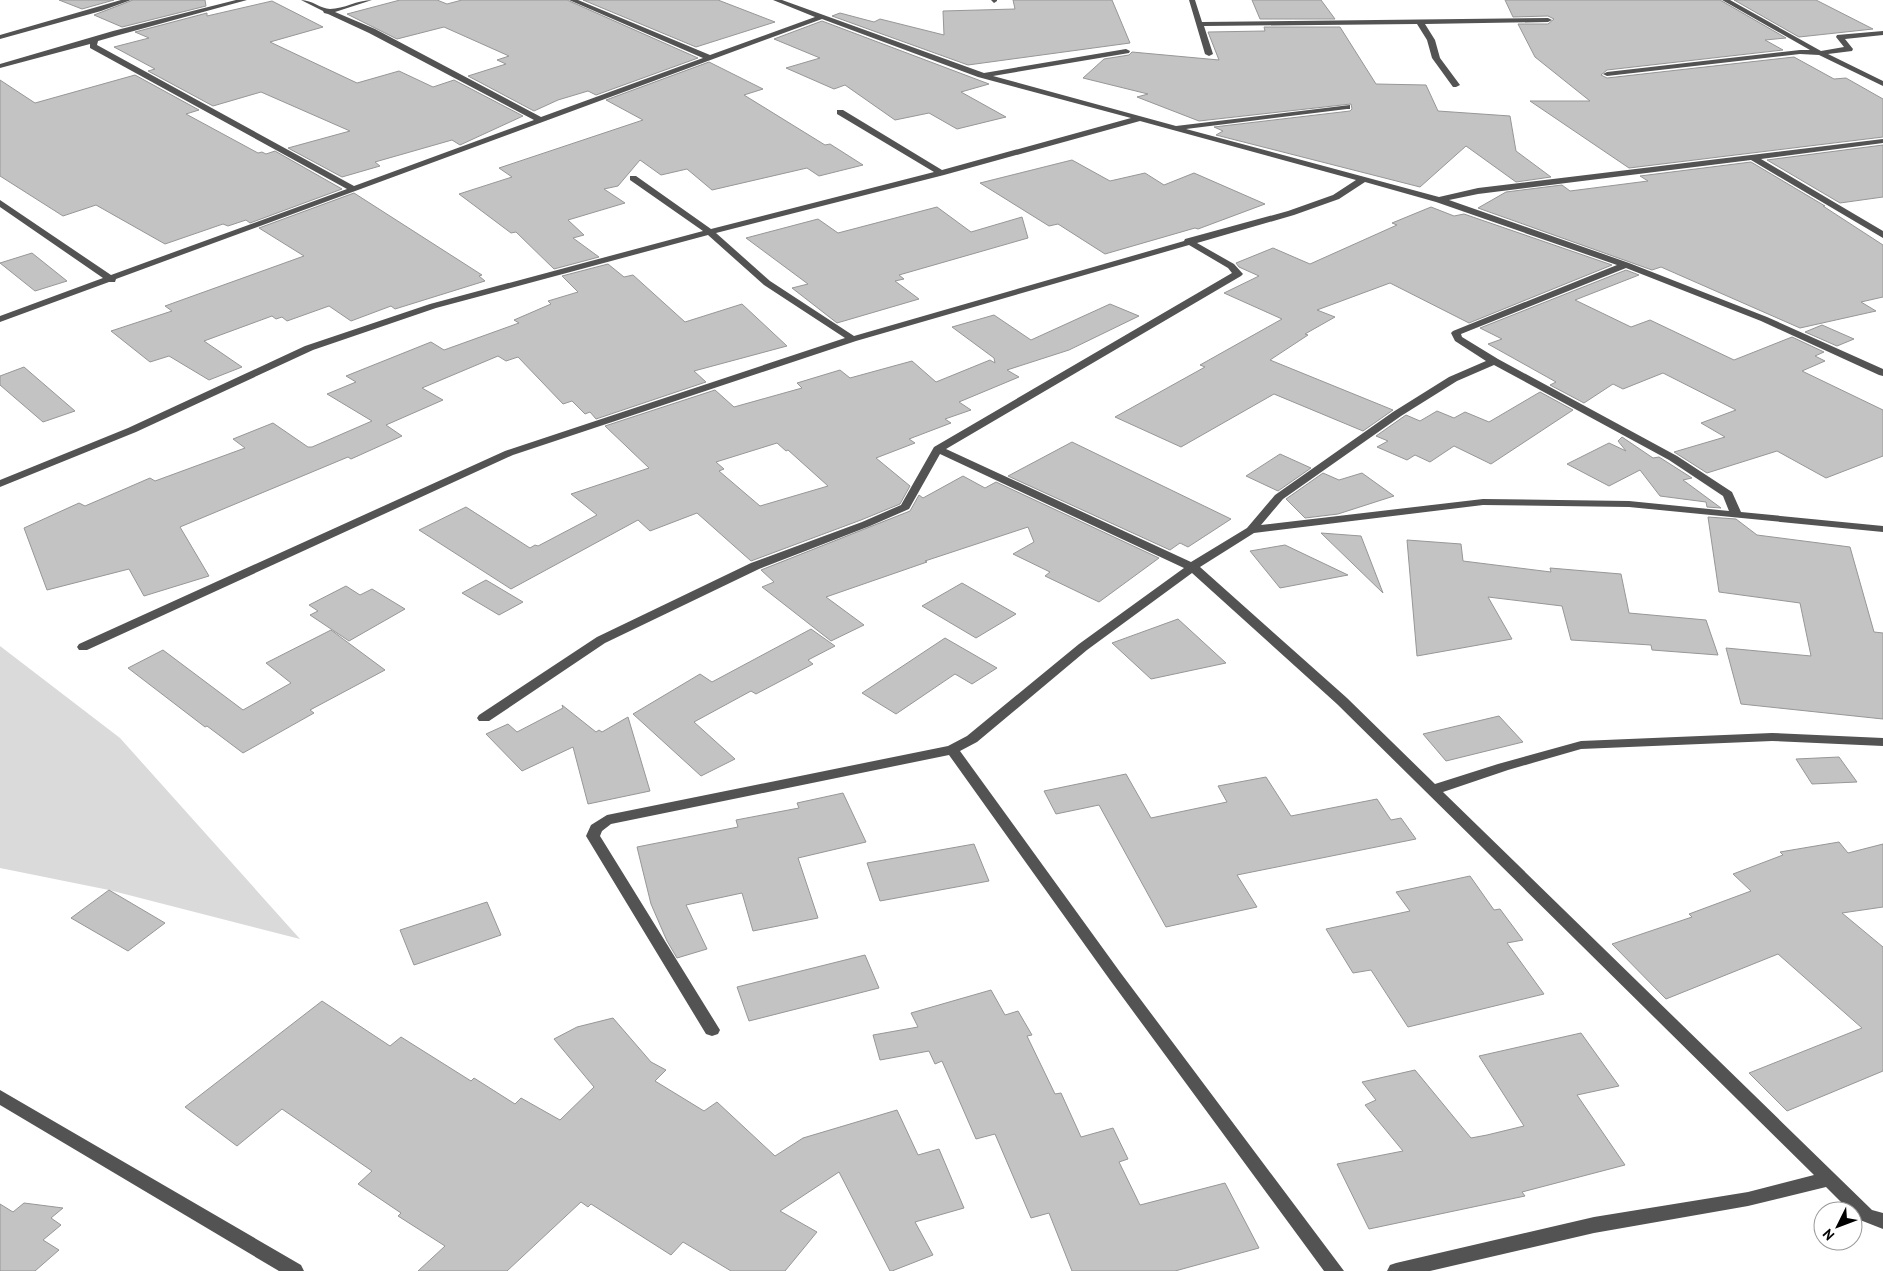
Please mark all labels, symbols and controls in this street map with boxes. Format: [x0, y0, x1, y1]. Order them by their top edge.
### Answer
north arrow [1813, 1201, 1863, 1251]
text: N [1819, 1225, 1838, 1244]

